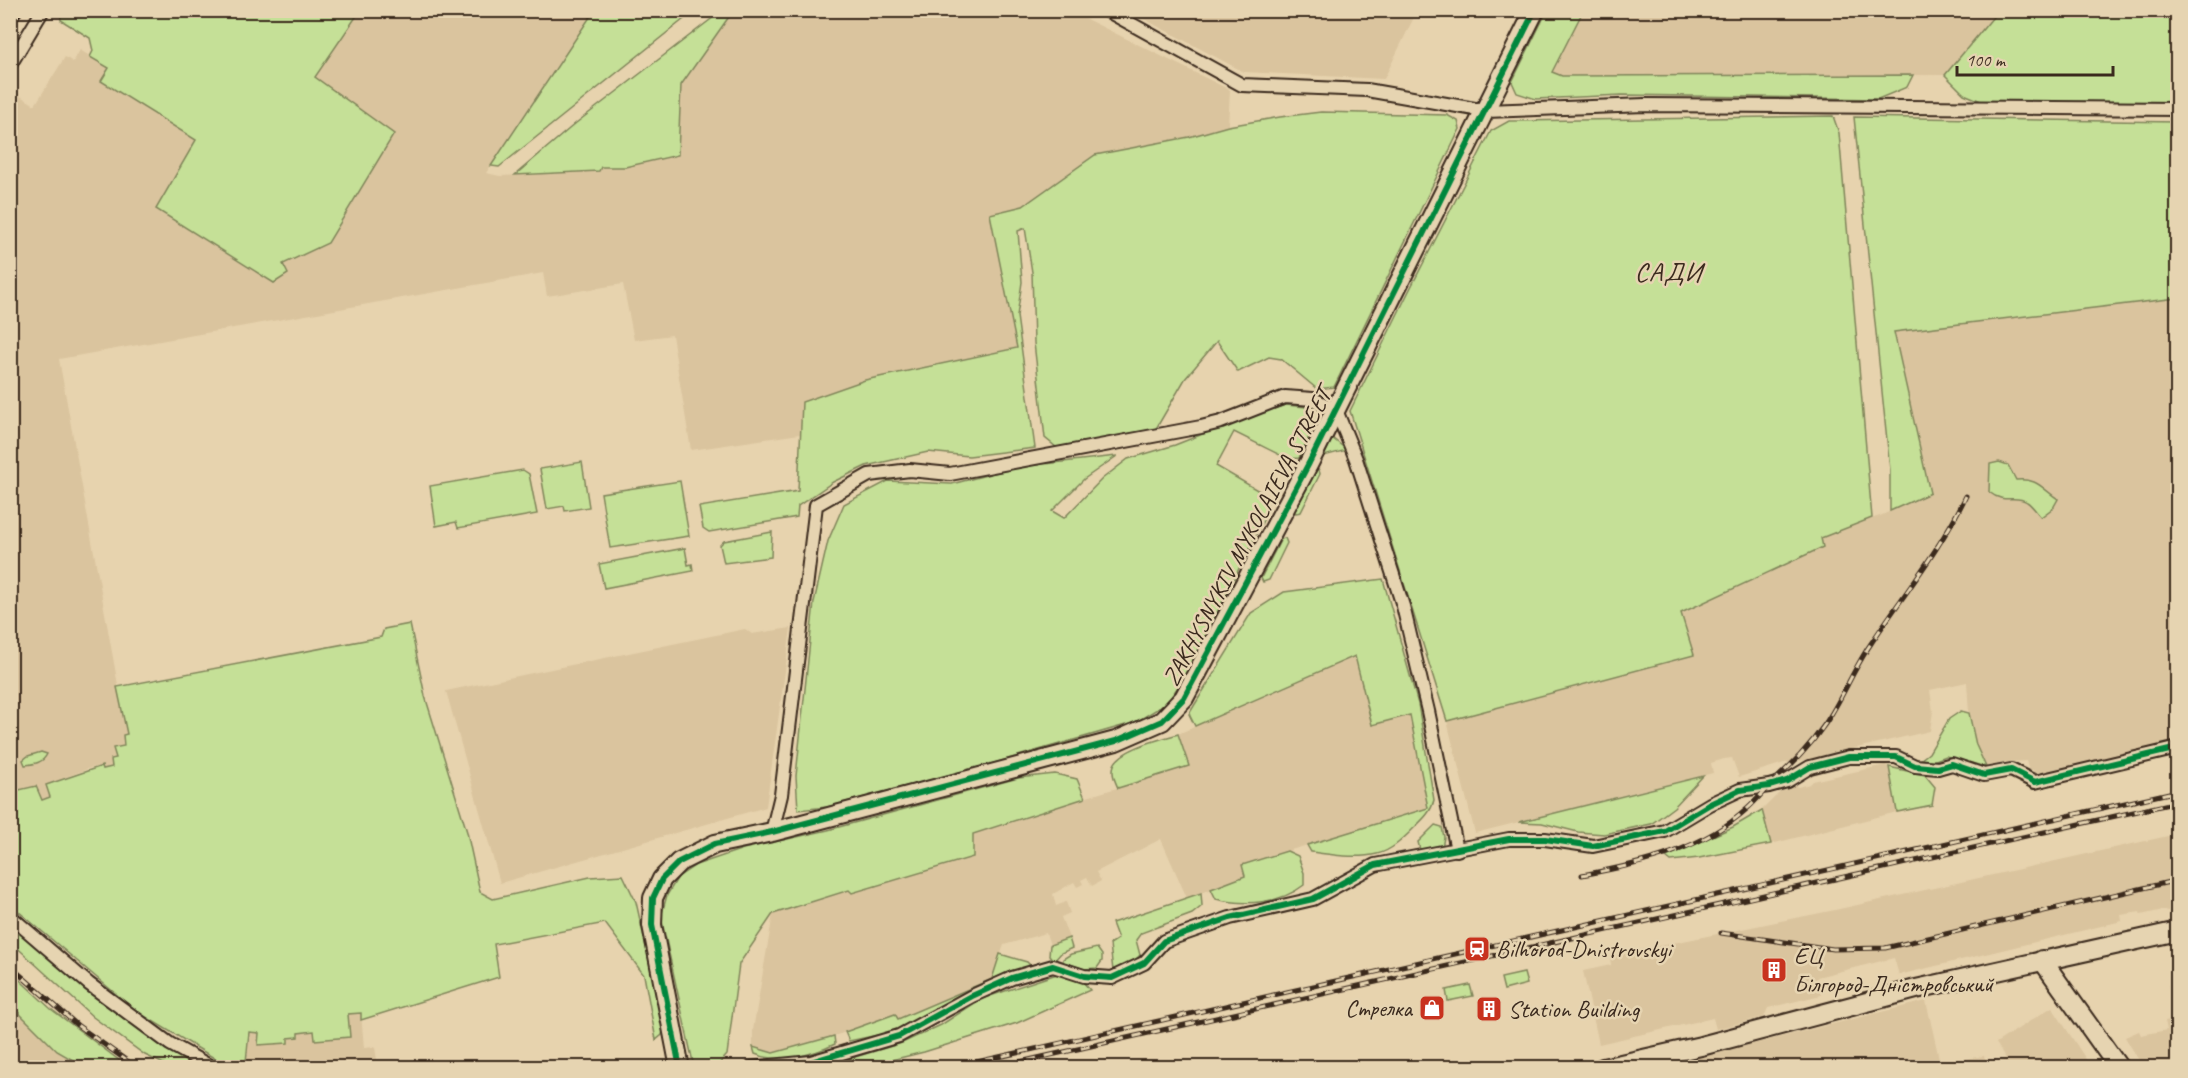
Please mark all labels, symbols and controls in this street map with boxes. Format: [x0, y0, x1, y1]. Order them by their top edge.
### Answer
scale bar [1957, 39, 2113, 77]
text: 100 m [1966, 49, 2007, 71]
district label: САДИ [1635, 255, 1706, 289]
street label: ZAKHYSNYKIV MYKOLAIEVA STREET [1156, 378, 1341, 691]
station icon: Bilhorod-Dnistrovskyi [1462, 934, 1492, 964]
place label: Bilhorod-Dnistrovskyi [1496, 934, 1674, 964]
place label: ЕЦ Білгород-Дністровський [1794, 941, 1995, 999]
building icon: ЕЦ Білгород-Дністровський [1759, 955, 1789, 985]
place label: Стрелка [1345, 993, 1413, 1023]
shop icon: Стрелка [1417, 993, 1447, 1023]
building icon: Station Building [1474, 994, 1504, 1024]
place label: Station Building [1508, 994, 1641, 1024]

